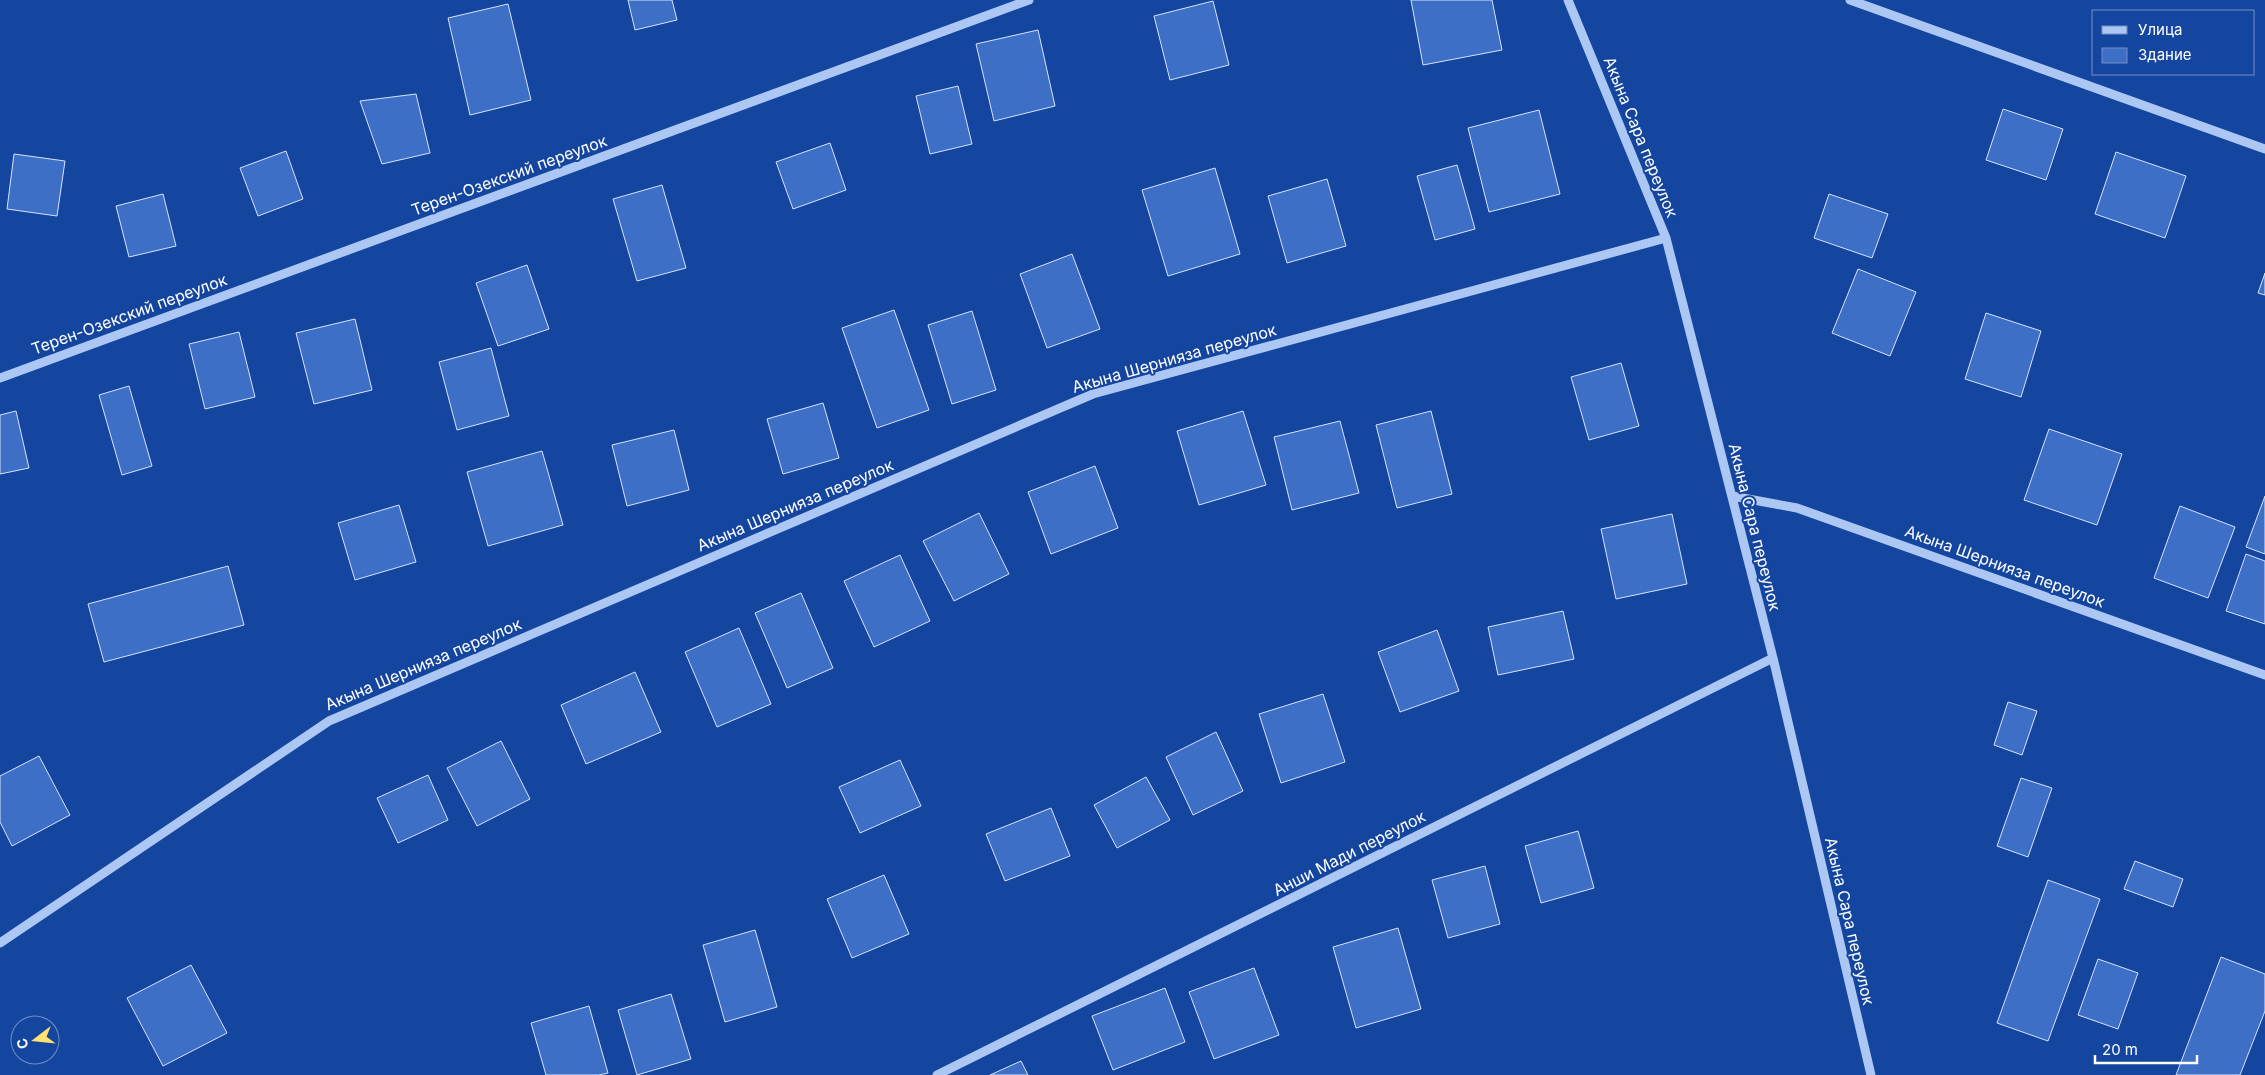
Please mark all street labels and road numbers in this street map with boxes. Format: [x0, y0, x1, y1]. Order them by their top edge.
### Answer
street label: Акына Сара переулок [1600, 54, 1683, 221]
street label: Терен-Озекский переулок [408, 130, 610, 220]
street label: Терен-Озекский переулок [28, 269, 230, 359]
street label: Акына Шернияза переулок [1070, 319, 1279, 397]
street label: Акына Сара переулок [1725, 441, 1786, 613]
street label: Акына Шернияза переулок [694, 454, 896, 555]
street label: Акына Шернияза переулок [1902, 520, 2108, 612]
street label: Акына Шернияза переулок [322, 613, 524, 714]
street label: Анши Мади переулок [1269, 806, 1429, 900]
street label: Акына Сара переулок [1821, 835, 1879, 1007]

